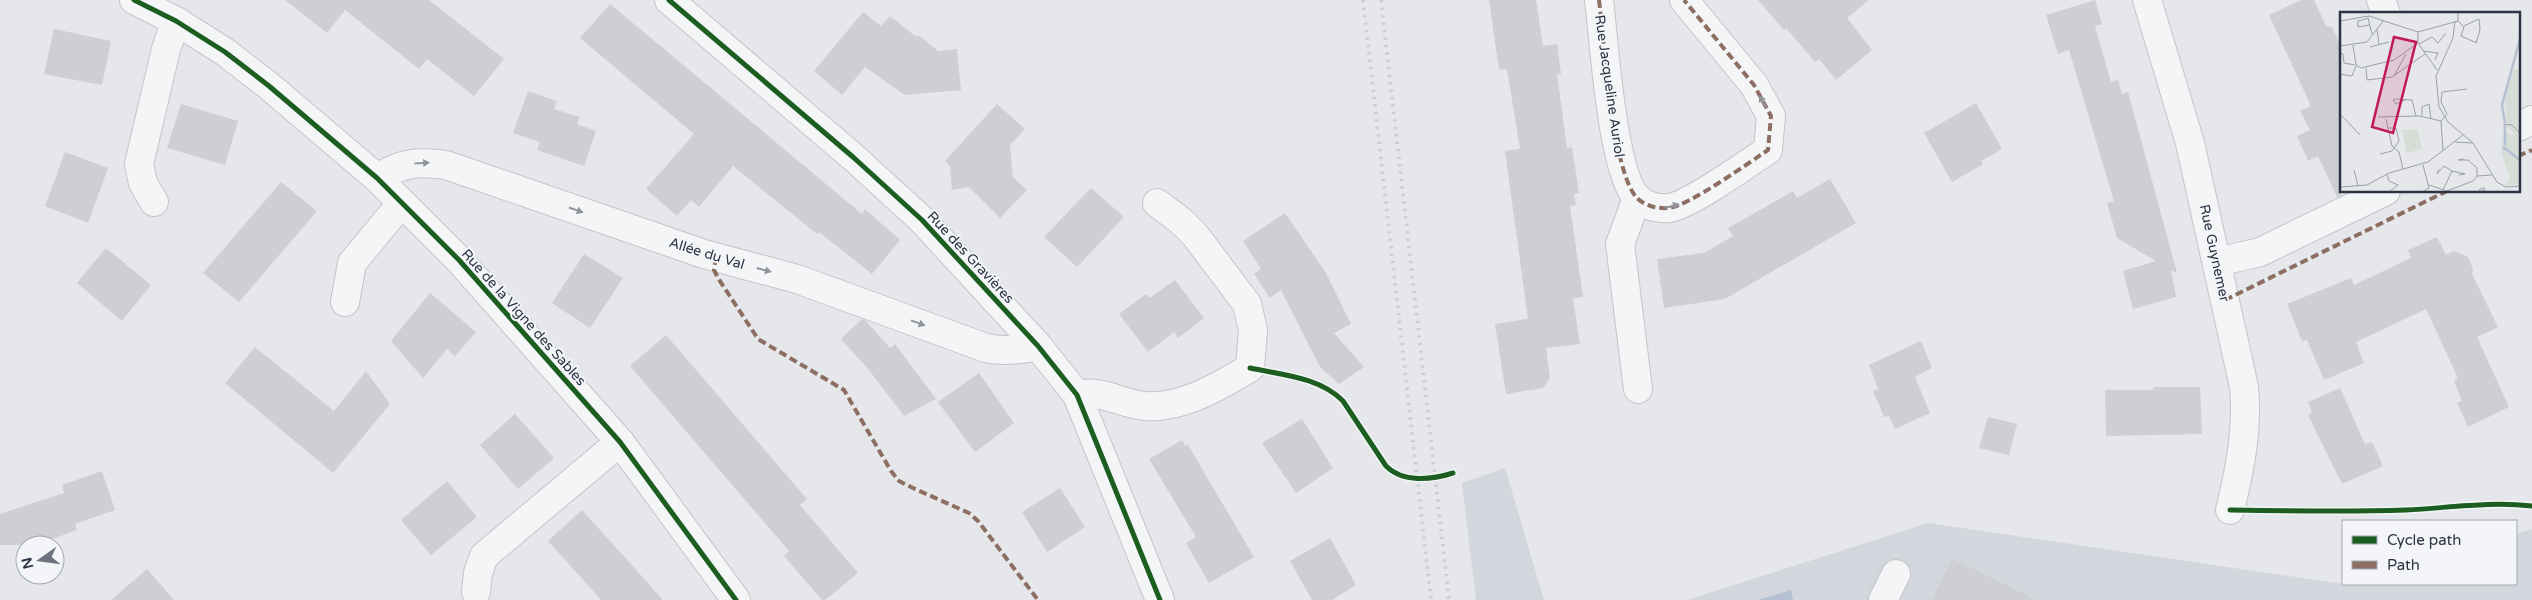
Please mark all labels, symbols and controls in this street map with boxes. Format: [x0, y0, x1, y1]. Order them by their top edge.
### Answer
inset map [2340, 12, 2520, 192]
street label: Rue Jacqueline Auriol [1591, 14, 1628, 158]
one-way arrow [1759, 95, 1768, 108]
one-way arrow [414, 159, 430, 167]
one-way arrow [1665, 201, 1680, 209]
street label: Rue Guynemer [2196, 203, 2233, 304]
one-way arrow [569, 207, 584, 214]
street label: Rue des Gravières [924, 208, 1018, 307]
street label: Allée du Val [667, 234, 747, 273]
street label: Rue de la Vigne des Sables [458, 246, 590, 389]
one-way arrow [757, 266, 772, 274]
one-way arrow [911, 319, 926, 327]
legend [2342, 520, 2517, 585]
text: Cycle path [2387, 531, 2461, 549]
north arrow [15, 535, 65, 585]
text: N [18, 556, 37, 571]
text: Path [2387, 556, 2420, 574]

